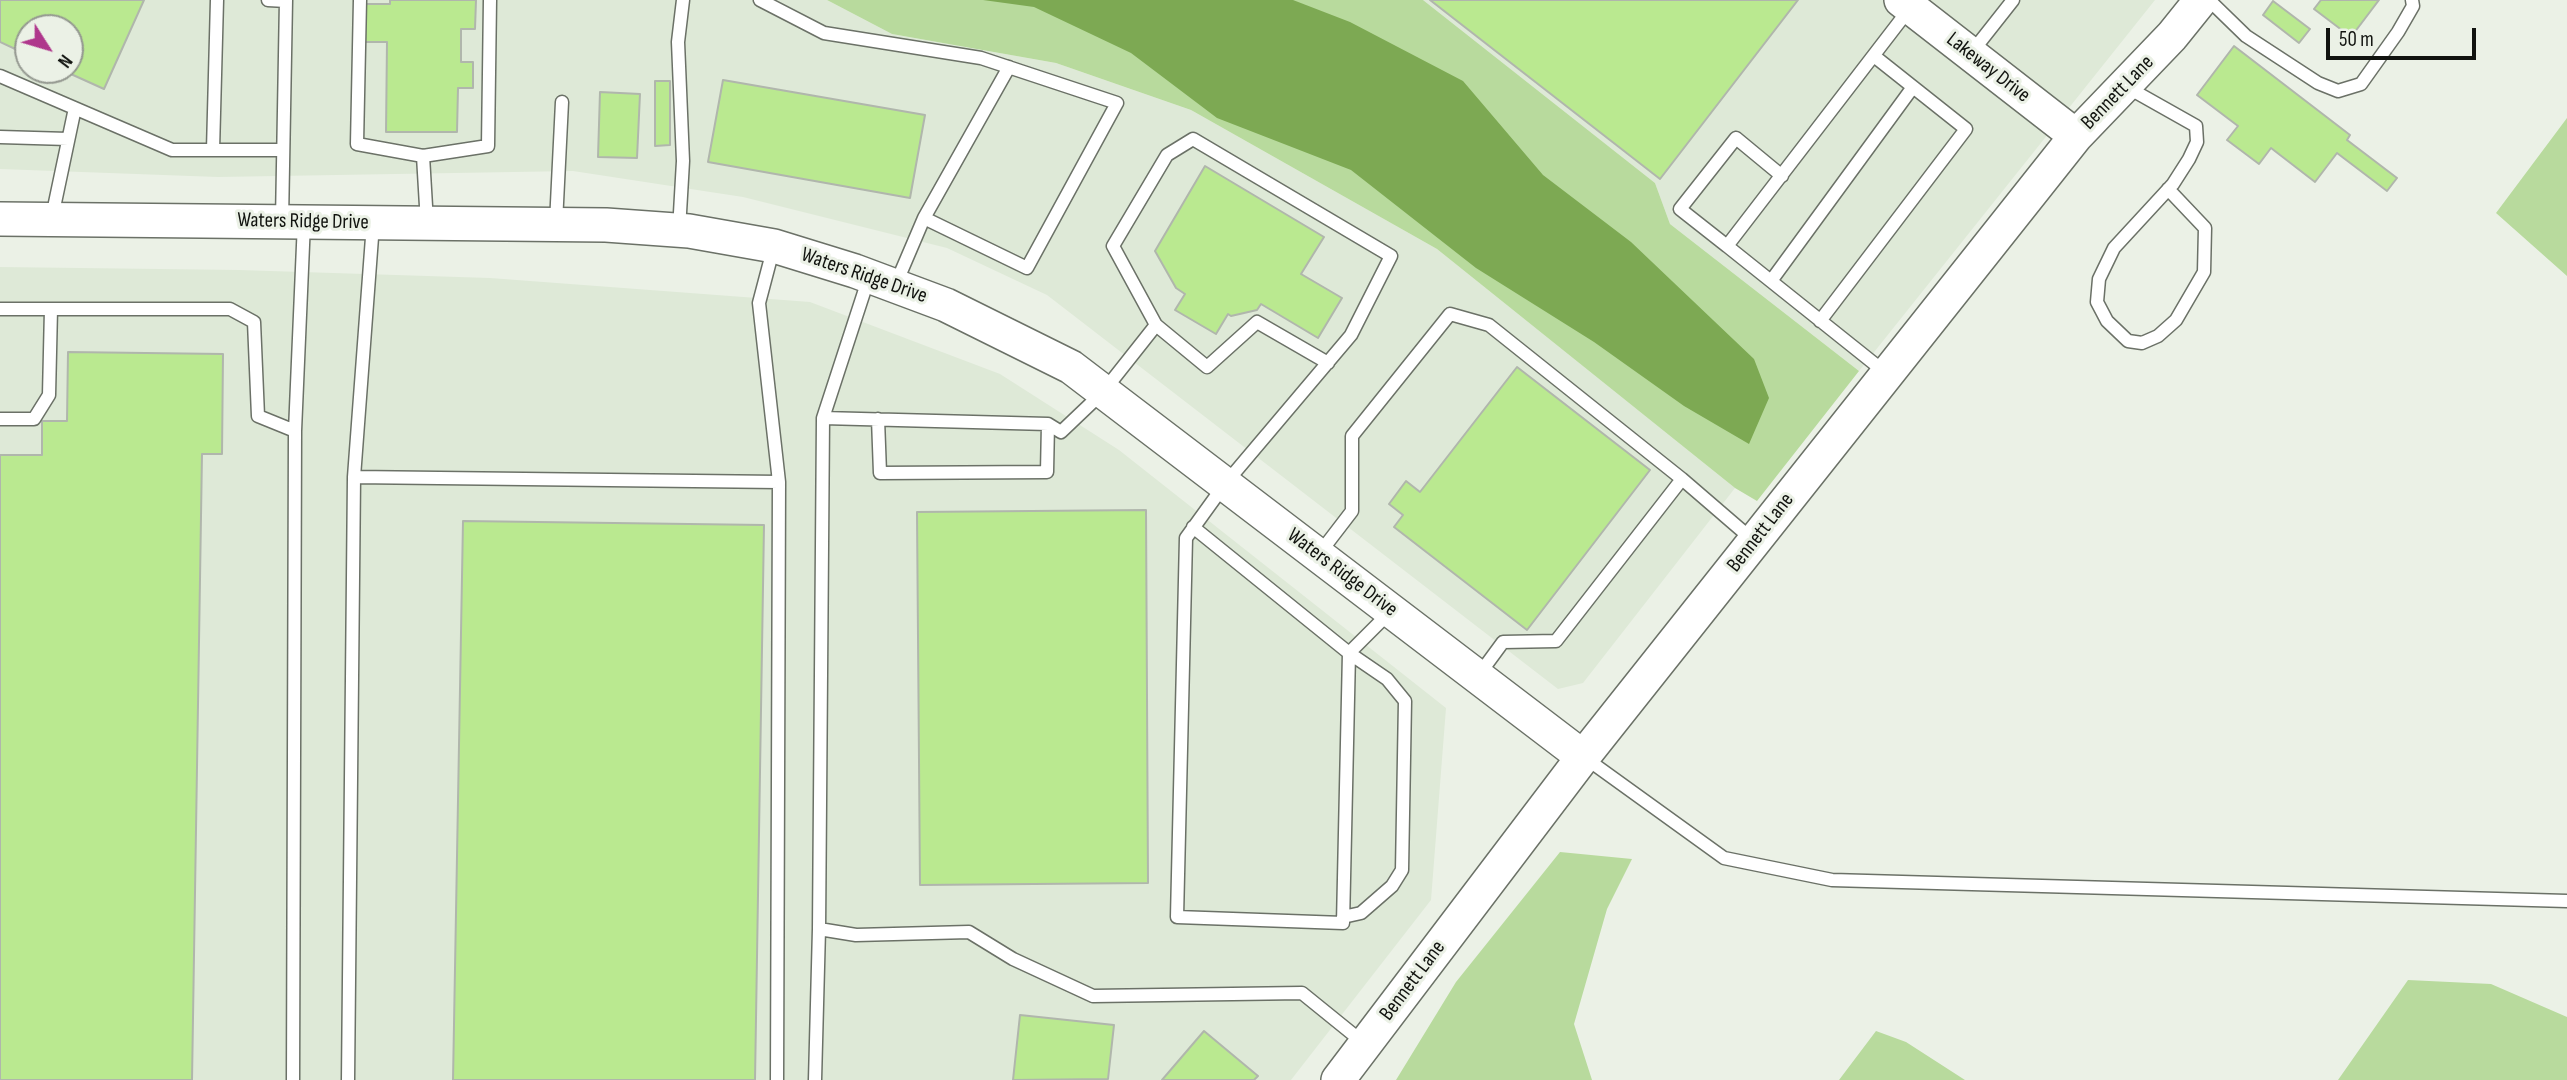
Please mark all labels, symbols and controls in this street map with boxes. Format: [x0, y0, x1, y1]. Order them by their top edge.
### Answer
north arrow [14, 14, 84, 84]
scale bar [2329, 14, 2480, 58]
street label: Lakeway Drive [1941, 27, 2035, 109]
text: 50 m [2339, 27, 2374, 52]
text: N [52, 50, 77, 72]
street label: Bennett Lane [2076, 51, 2160, 135]
street label: Waters Ridge Drive [237, 208, 369, 236]
street label: Waters Ridge Drive [798, 243, 930, 309]
street label: Bennett Lane [1722, 488, 1800, 578]
street label: Waters Ridge Drive [1282, 523, 1402, 623]
street label: Bennett Lane [1375, 936, 1451, 1026]

